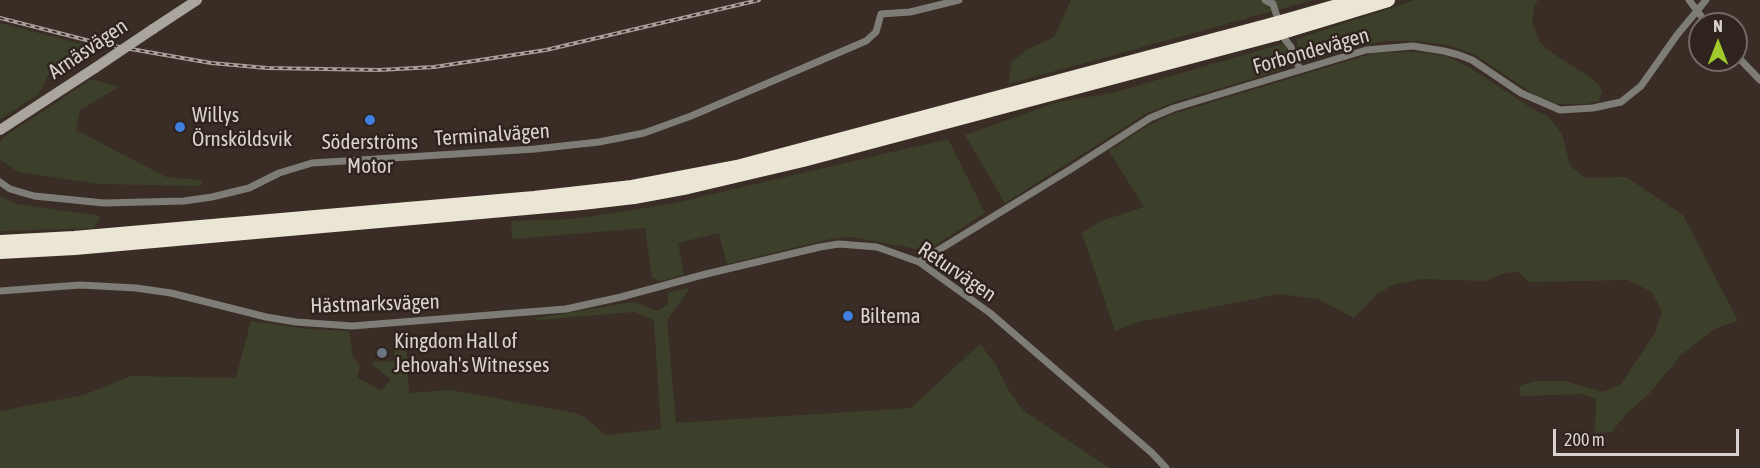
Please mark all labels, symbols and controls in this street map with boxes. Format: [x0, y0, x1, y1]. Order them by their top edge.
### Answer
north arrow [1688, 12, 1748, 72]
street label: Arnäsvägen [43, 13, 133, 85]
text: N [1713, 17, 1723, 35]
street label: Forbondevägen [1250, 22, 1372, 80]
place label: Willys Örnsköldsvik [192, 102, 292, 152]
marker: Söderströms Motor [363, 113, 377, 127]
street label: Terminalvägen [434, 118, 550, 152]
marker: Willys Örnsköldsvik [173, 120, 187, 134]
place label: Söderströms Motor [322, 129, 418, 179]
street label: Returvägen [913, 237, 1001, 307]
street label: Hästmarksvägen [310, 289, 440, 319]
place label: Biltema [860, 303, 921, 329]
marker: Biltema [841, 309, 855, 323]
place label: Kingdom Hall of Jehovah's Witnesses [394, 328, 549, 378]
marker: Kingdom Hall of Jehovah's Witnesses [375, 346, 389, 360]
scale bar [1556, 417, 1742, 455]
text: 200 m [1564, 429, 1605, 450]

